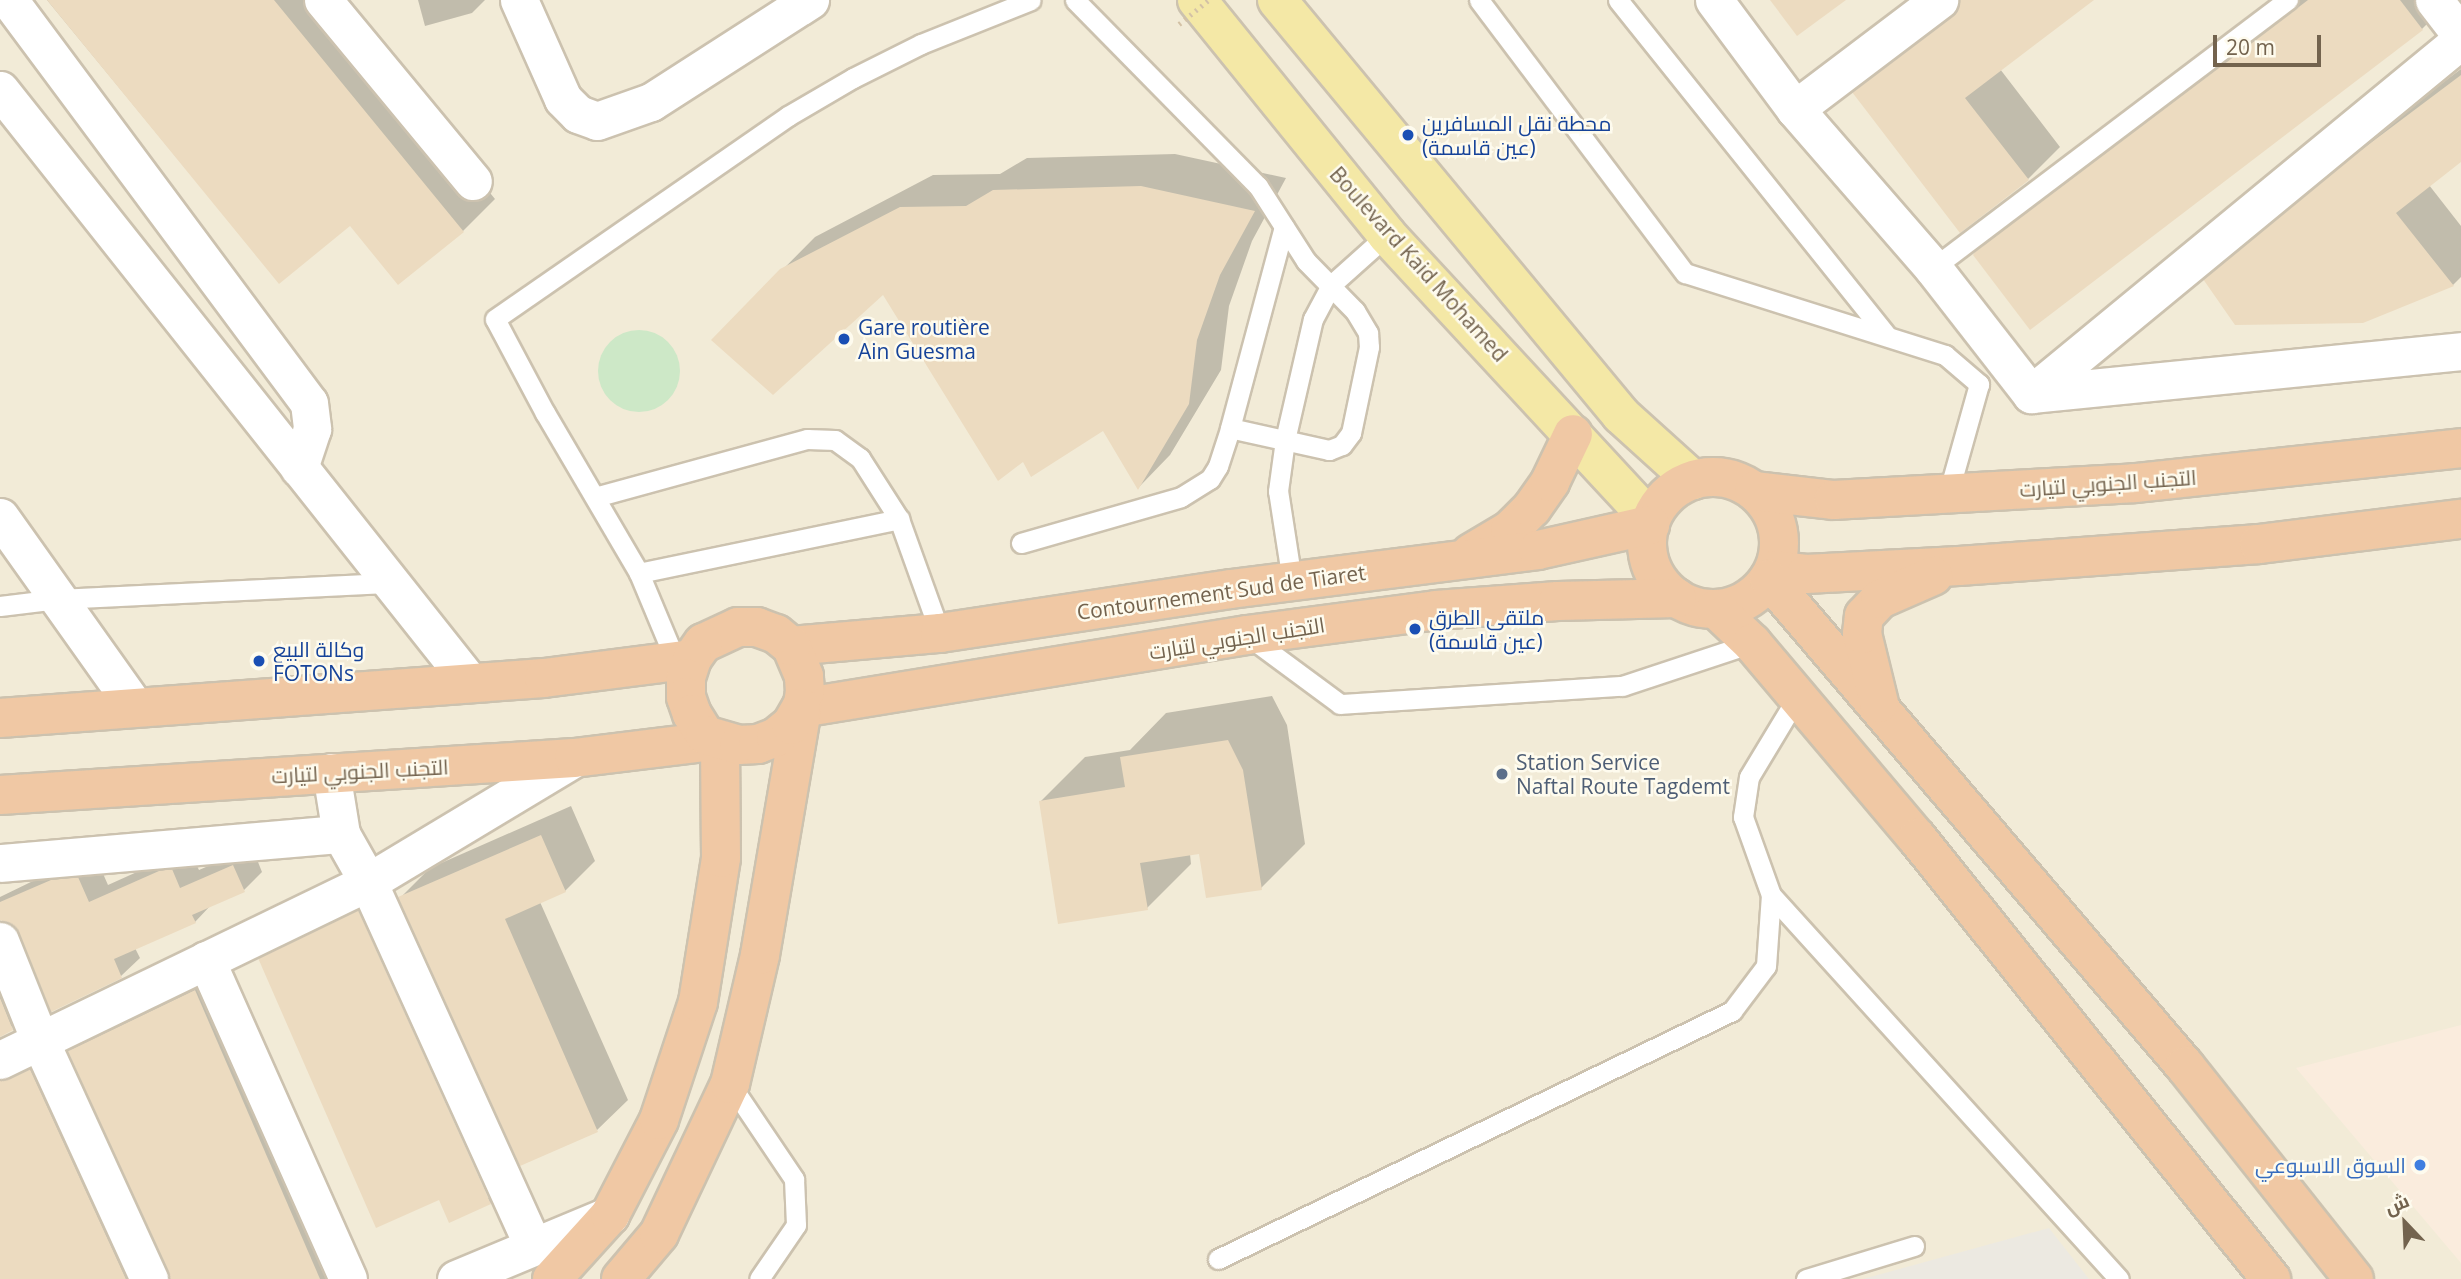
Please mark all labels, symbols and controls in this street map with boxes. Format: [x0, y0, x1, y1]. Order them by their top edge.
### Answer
scale bar [2216, 21, 2324, 65]
text: 20 m [2226, 33, 2275, 61]
place label: محطة نقل المسافرين (عين قاسمة) [1422, 110, 1611, 160]
marker: محطة نقل المسافرين (عين قاسمة) [1400, 127, 1416, 143]
street label: Boulevard Kaid Mohamed [1325, 161, 1513, 367]
place label: Gare routière Ain Guesma [858, 314, 990, 364]
marker: Gare routière Ain Guesma [836, 331, 852, 347]
street label: التجنب الجنوبي لتيارت [2019, 464, 2197, 502]
street label: Contournement Sud de Tiaret [1075, 559, 1367, 625]
place label: ملتقى الطرق (عين قاسمة) [1429, 604, 1544, 654]
street label: التجنب الجنوبي لتيارت [1147, 612, 1327, 664]
marker: ملتقى الطرق (عين قاسمة) [1407, 621, 1423, 637]
place label: وكالة البيع FOTONs [273, 636, 364, 686]
marker: وكالة البيع FOTONs [251, 653, 267, 669]
place label: Station Service Naftal Route Tagdemt [1516, 749, 1730, 799]
street label: التجنب الجنوبي لتيارت [271, 754, 449, 788]
marker: Station Service Naftal Route Tagdemt [1494, 766, 1510, 782]
place label: السوق الاسبوعي [2255, 1152, 2406, 1178]
marker: السوق الاسبوعي [2412, 1157, 2428, 1173]
text: ش [2380, 1187, 2413, 1220]
north arrow [2370, 1188, 2440, 1258]

